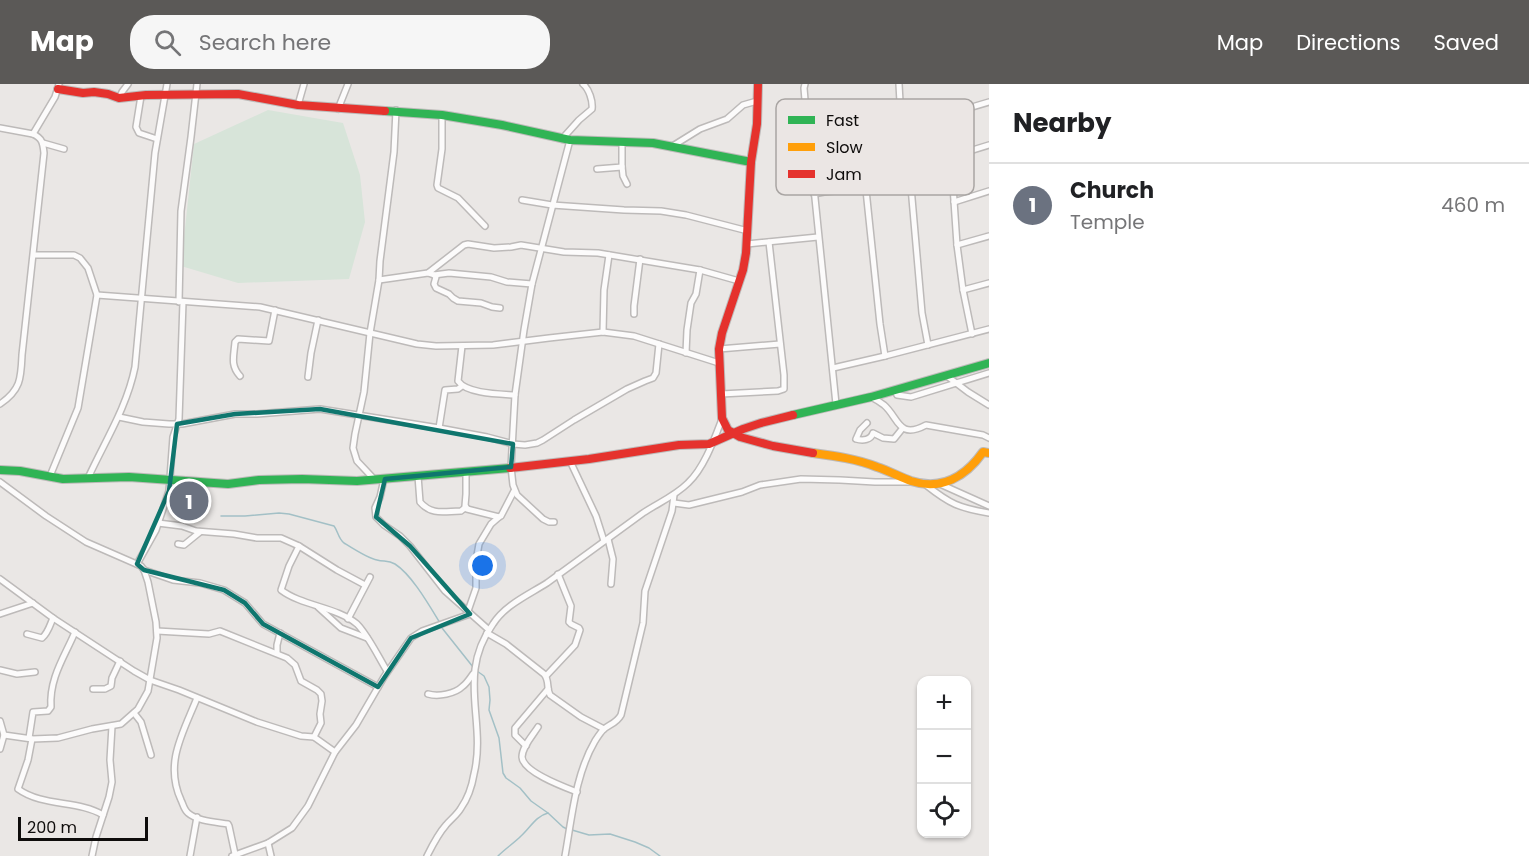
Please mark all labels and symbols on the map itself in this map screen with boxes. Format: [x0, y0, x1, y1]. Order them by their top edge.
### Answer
legend [776, 99, 974, 195]
text: Fast [826, 109, 859, 132]
text: Slow [826, 136, 863, 159]
text: Jam [826, 163, 862, 186]
pin: 1 [170, 478, 208, 524]
your location [468, 551, 497, 580]
scale bar [18, 814, 148, 842]

